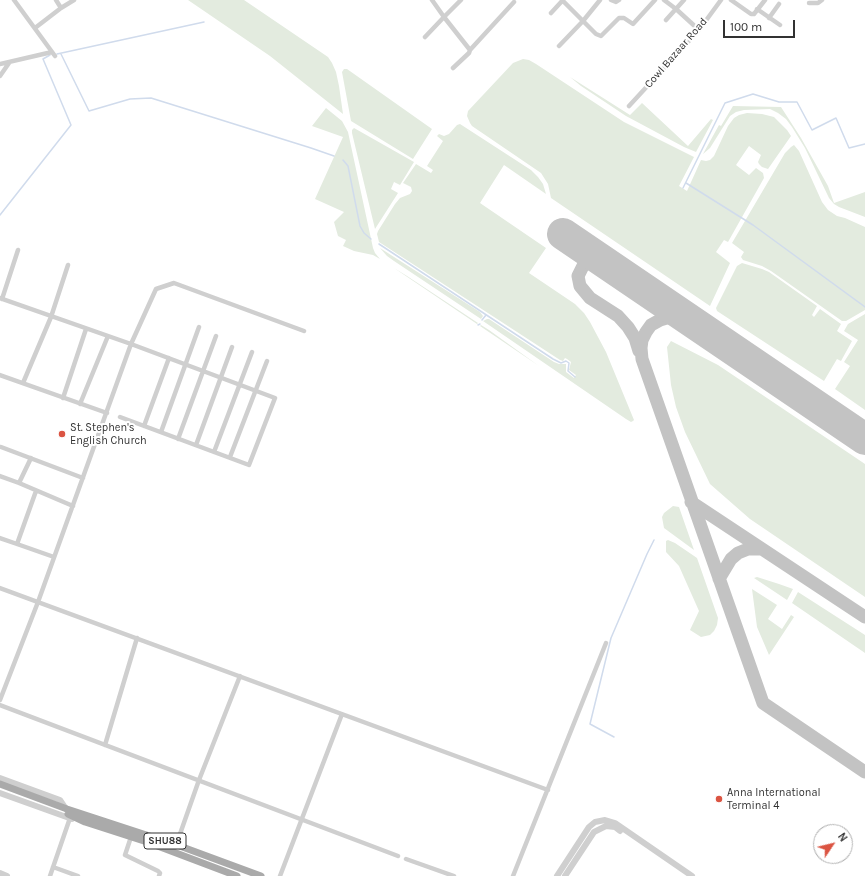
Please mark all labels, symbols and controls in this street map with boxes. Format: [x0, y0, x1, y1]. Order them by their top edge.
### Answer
scale bar [725, 12, 797, 38]
street label: Cowl Bazaar Road [642, 15, 710, 91]
text: 100 m [730, 20, 762, 34]
place label: St. Stephen's English Church [70, 421, 147, 447]
marker: St. Stephen's English Church [57, 429, 67, 439]
place label: Anna International Terminal 4 [727, 786, 821, 812]
marker: Anna International Terminal 4 [714, 794, 724, 804]
north arrow [813, 824, 853, 864]
text: N [835, 830, 850, 844]
road number: SHU88 [144, 833, 186, 849]

